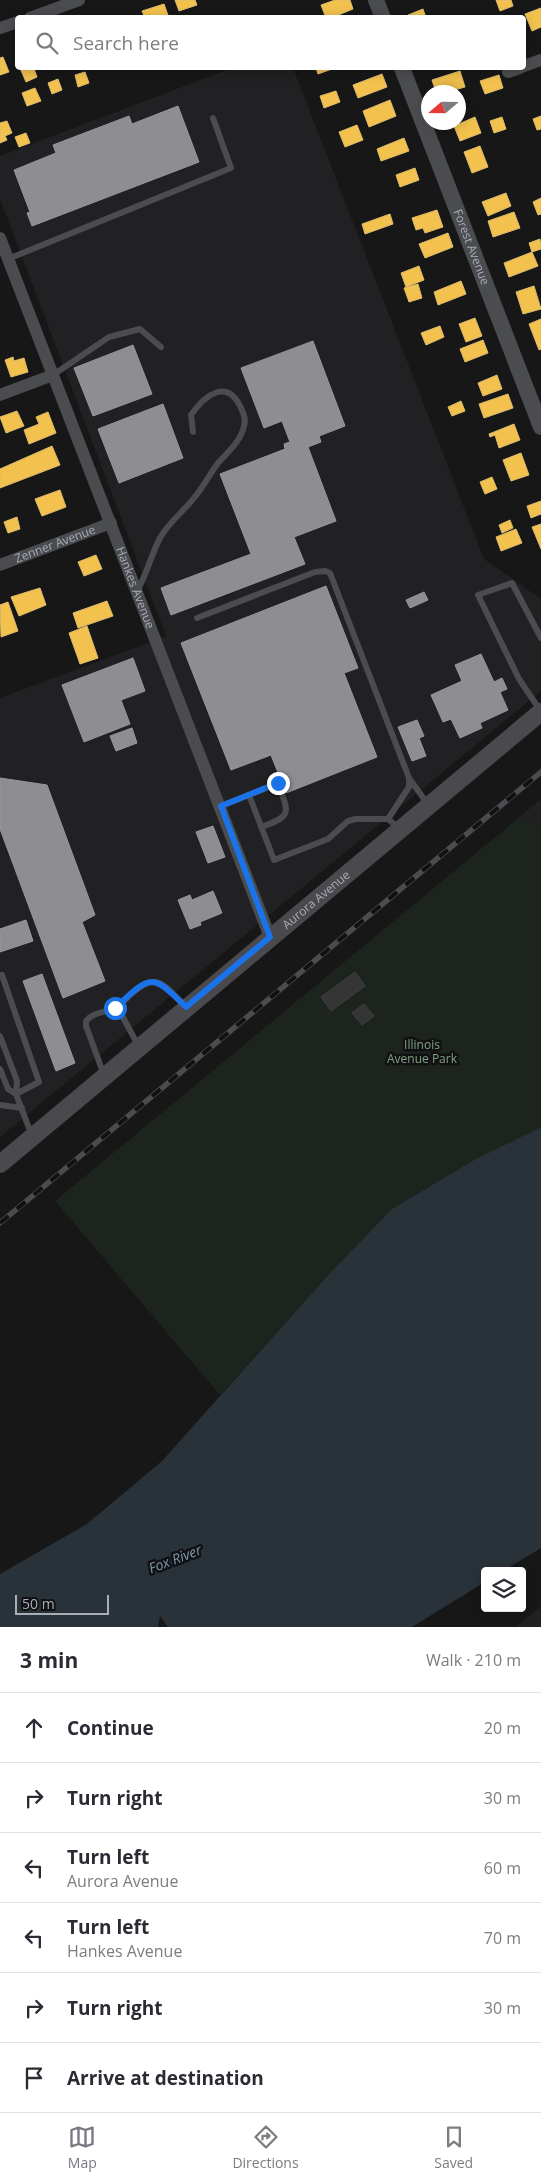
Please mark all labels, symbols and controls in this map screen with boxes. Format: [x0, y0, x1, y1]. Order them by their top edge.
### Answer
search box [15, 15, 526, 70]
icon: search [33, 29, 61, 57]
text: Search here [73, 30, 179, 56]
north arrow [421, 85, 466, 130]
street label: Forest Avenue [449, 206, 494, 287]
street label: Zenner Avenue [12, 521, 98, 567]
street label: Hankes Avenue [112, 544, 159, 631]
route end [267, 772, 290, 795]
street label: Aurora Avenue [278, 866, 354, 933]
route start [104, 997, 127, 1020]
park label: Illinois Avenue Park [387, 1036, 458, 1067]
water label: Fox River [146, 1540, 205, 1577]
map controls [481, 1567, 526, 1612]
button: layers [481, 1567, 526, 1612]
scale bar [15, 1592, 109, 1615]
text: 50 m [22, 1594, 55, 1613]
text: 3 min [20, 1646, 78, 1674]
text: Walk · 210 m [426, 1649, 521, 1671]
icon: ahead [20, 1714, 48, 1742]
text: Continue [67, 1715, 154, 1741]
text: 20 m [484, 1717, 521, 1739]
icon: right [20, 1784, 48, 1812]
text: Turn right [67, 1785, 162, 1811]
text: 30 m [484, 1787, 521, 1809]
text: Turn left [67, 1844, 149, 1870]
icon: left [20, 1854, 48, 1882]
text: 60 m [484, 1857, 521, 1879]
text: Aurora Avenue [67, 1870, 178, 1892]
text: Turn left [67, 1914, 149, 1940]
icon: left [20, 1924, 48, 1952]
text: 70 m [484, 1927, 521, 1949]
text: Hankes Avenue [67, 1940, 182, 1962]
icon: right [20, 1994, 48, 2022]
text: Turn right [67, 1995, 162, 2021]
text: 30 m [484, 1997, 521, 2019]
icon: arrive [20, 2064, 48, 2092]
text: Arrive at destination [67, 2065, 264, 2091]
tab: Map [68, 2123, 97, 2172]
tab: Directions [232, 2123, 299, 2172]
tab: Saved [434, 2123, 473, 2172]

